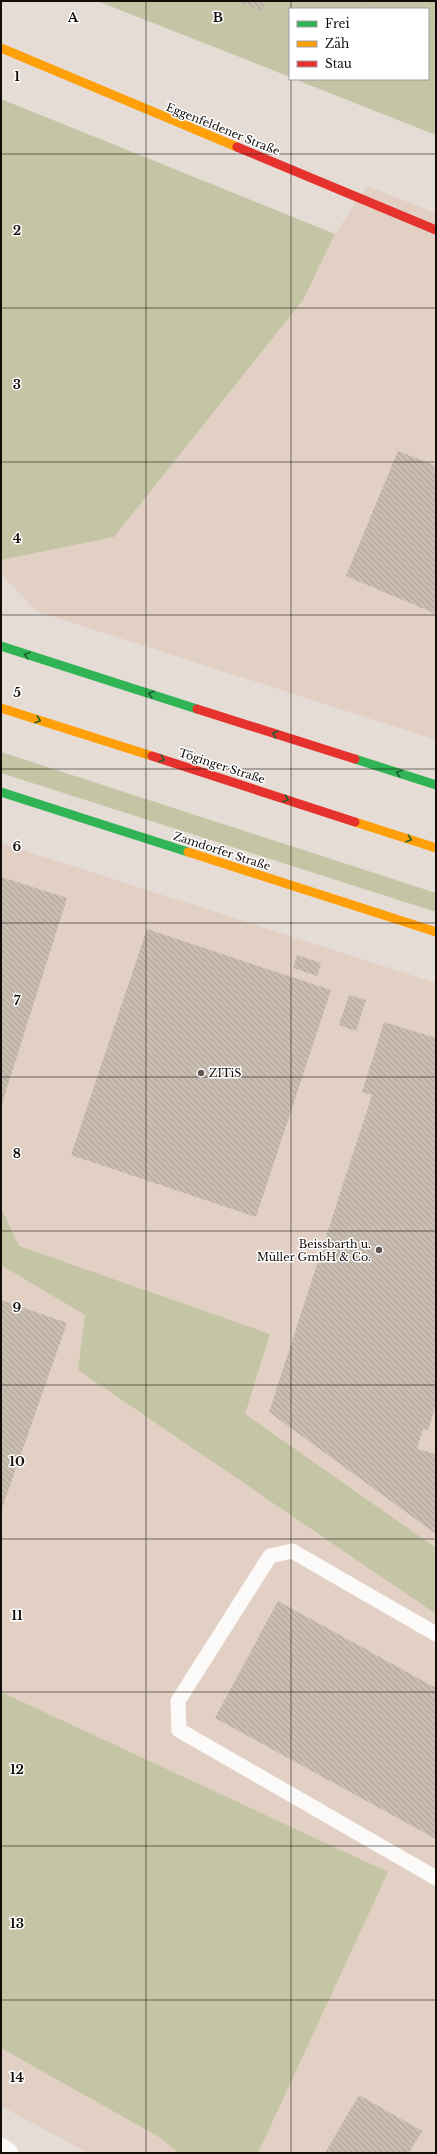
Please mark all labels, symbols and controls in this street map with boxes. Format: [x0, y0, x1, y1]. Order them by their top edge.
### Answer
legend [289, 8, 429, 80]
text: A [67, 9, 79, 26]
text: B [213, 9, 223, 26]
text: Frei [325, 16, 350, 31]
text: Zäh [325, 36, 349, 51]
text: Stau [325, 56, 352, 71]
text: 1 [14, 68, 20, 85]
street label: Eggenfeldener Straße [164, 100, 282, 158]
text: 2 [13, 222, 21, 239]
text: 3 [13, 376, 21, 393]
text: 4 [13, 530, 22, 547]
one-way arrow [24, 651, 31, 660]
text: 5 [13, 684, 21, 701]
one-way arrow [148, 690, 155, 699]
one-way arrow [34, 715, 41, 723]
one-way arrow [272, 730, 279, 739]
street label: Töginger Straße [177, 745, 267, 787]
one-way arrow [158, 755, 165, 763]
one-way arrow [396, 769, 403, 778]
one-way arrow [282, 794, 289, 803]
street label: Zamdorfer Straße [172, 829, 272, 873]
one-way arrow [406, 834, 413, 843]
text: 6 [13, 838, 22, 855]
text: 7 [14, 992, 21, 1009]
place label: ZITiS [209, 1066, 241, 1080]
marker: ZITiS [196, 1068, 206, 1078]
text: 8 [13, 1145, 21, 1162]
place label: Beissbarth u. Müller GmbH & Co. [257, 1237, 371, 1264]
marker: Beissbarth u. Müller GmbH & Co. [374, 1245, 384, 1255]
text: 9 [13, 1299, 22, 1316]
text: 10 [9, 1453, 25, 1470]
text: 11 [11, 1607, 23, 1624]
text: 12 [10, 1761, 24, 1778]
text: 13 [10, 1915, 24, 1932]
text: 14 [10, 2069, 25, 2086]

